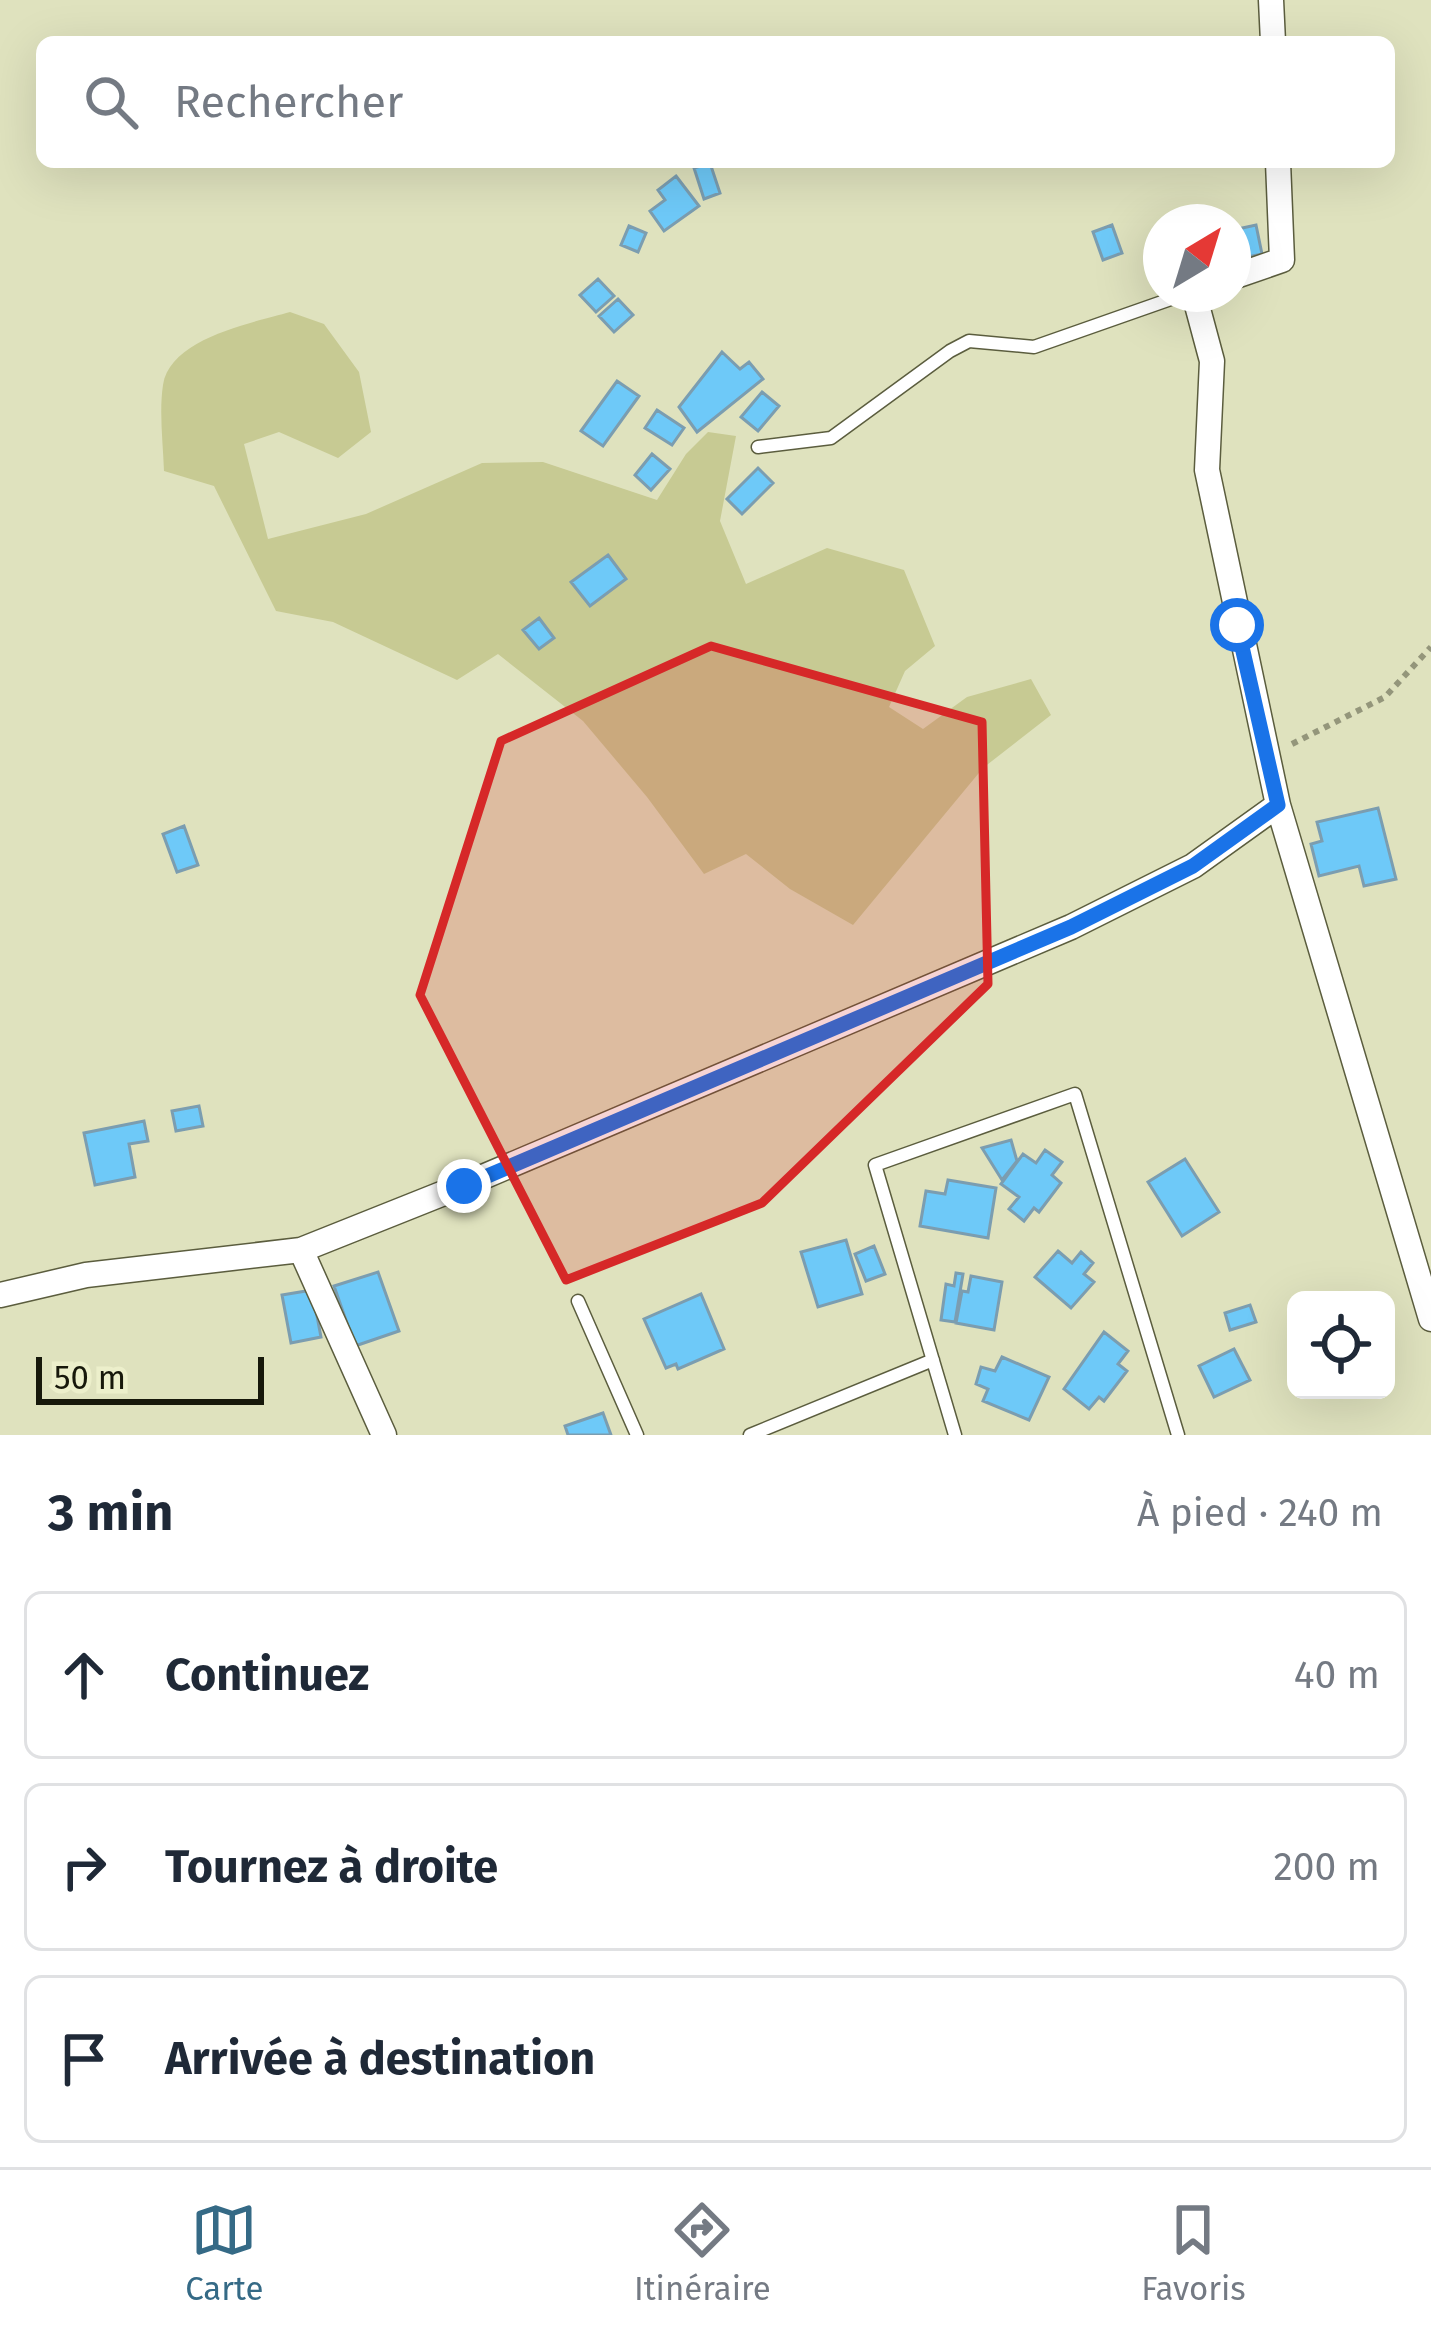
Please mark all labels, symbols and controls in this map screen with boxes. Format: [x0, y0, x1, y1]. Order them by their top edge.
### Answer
search box [36, 36, 1395, 168]
icon: search [78, 69, 144, 135]
text: Rechercher [174, 75, 403, 129]
north arrow [1143, 204, 1251, 312]
route start [1210, 598, 1264, 652]
route end [437, 1159, 491, 1213]
map controls [1287, 1291, 1395, 1399]
button: locate [1287, 1291, 1395, 1399]
scale bar [36, 1351, 264, 1404]
text: 50 m [54, 1358, 126, 1398]
text: 3 min [48, 1482, 174, 1544]
text: À pied · 240 m [1137, 1490, 1383, 1536]
icon: ahead [51, 1642, 117, 1708]
text: Continuez [165, 1648, 369, 1702]
text: 40 m [1294, 1652, 1380, 1698]
icon: right [51, 1834, 117, 1900]
text: Tournez à droite [165, 1840, 498, 1894]
text: 200 m [1273, 1844, 1380, 1890]
icon: arrive [51, 2026, 117, 2092]
text: Arrivée à destination [165, 2032, 595, 2086]
tab: Carte [185, 2197, 263, 2309]
tab: Itinéraire [634, 2197, 771, 2309]
tab: Favoris [1141, 2197, 1246, 2309]

